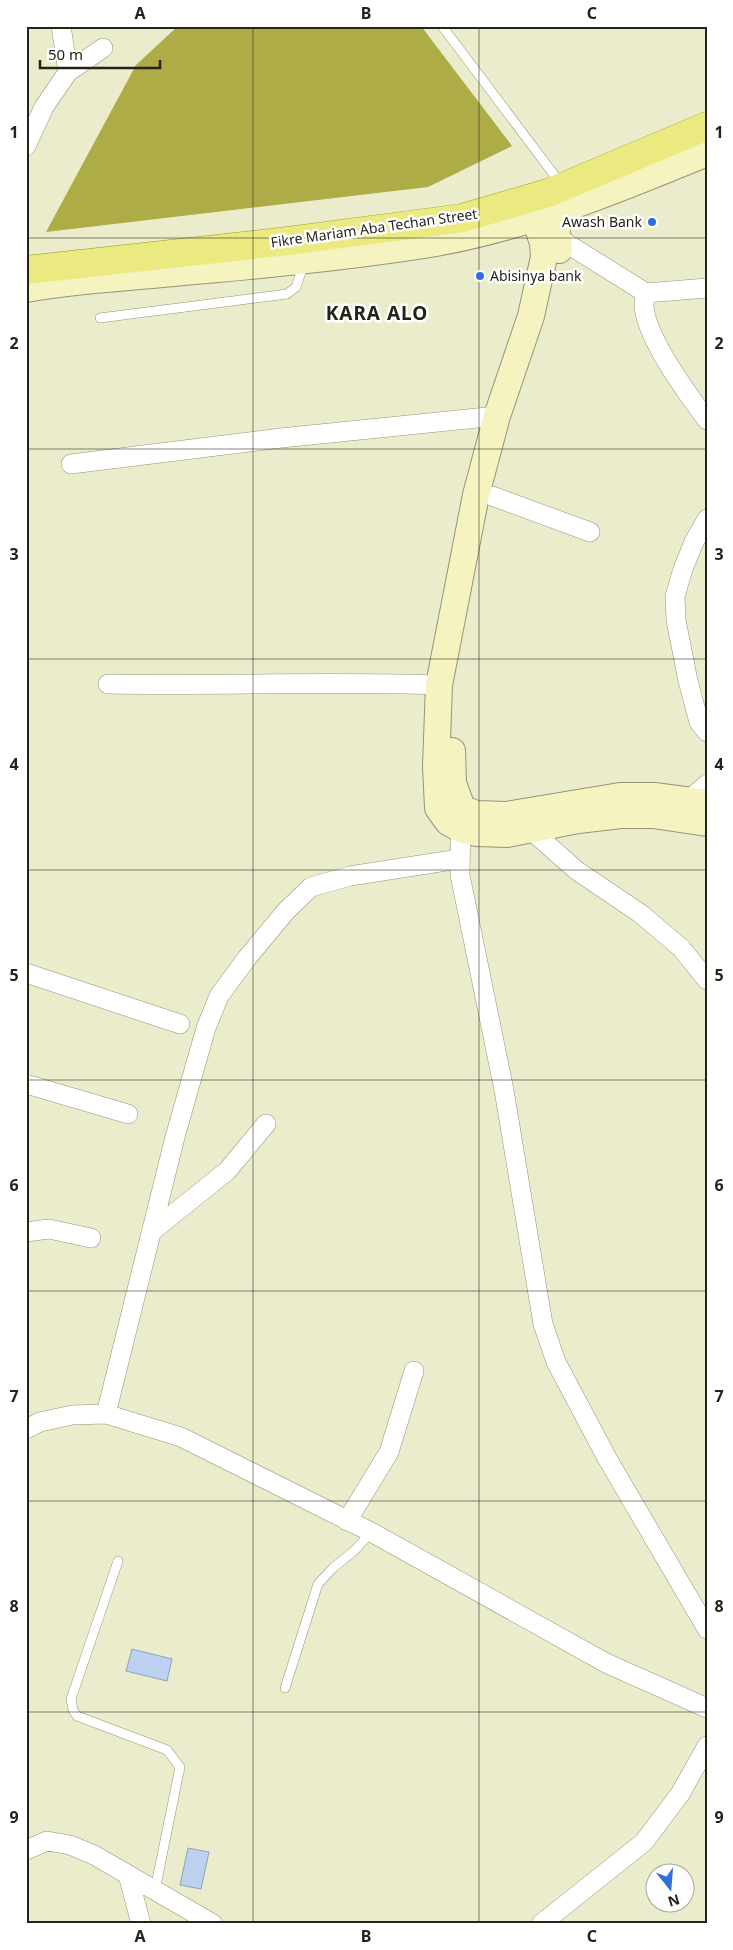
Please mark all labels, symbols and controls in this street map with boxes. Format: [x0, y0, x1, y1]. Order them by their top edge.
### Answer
text: A [134, 2, 146, 24]
text: B [361, 2, 371, 24]
text: C [587, 2, 597, 24]
scale bar [40, 38, 160, 70]
text: 50 m [48, 44, 83, 64]
text: 1 [9, 121, 19, 143]
text: 1 [714, 121, 724, 143]
street label: Fikre Mariam Aba Techan Street [269, 204, 478, 251]
place label: Awash Bank [562, 212, 643, 231]
marker: Awash Bank [646, 216, 658, 228]
place label: Abisinya bank [490, 266, 582, 285]
marker: Abisinya bank [474, 270, 486, 282]
district label: KARA ALO [326, 300, 428, 326]
text: 2 [9, 332, 19, 354]
text: 2 [714, 332, 724, 354]
text: 3 [9, 543, 19, 565]
text: 3 [714, 543, 724, 565]
text: 4 [9, 753, 19, 775]
text: 4 [714, 753, 724, 775]
text: 5 [9, 964, 19, 986]
text: 5 [714, 964, 724, 986]
text: 6 [9, 1174, 19, 1196]
text: 6 [714, 1174, 724, 1196]
text: 7 [9, 1385, 19, 1407]
text: 7 [714, 1385, 724, 1407]
text: 8 [9, 1595, 19, 1617]
text: 8 [714, 1595, 724, 1617]
text: 9 [9, 1806, 19, 1828]
text: 9 [714, 1806, 724, 1828]
north arrow [646, 1862, 696, 1912]
text: N [666, 1890, 682, 1912]
text: A [134, 1925, 146, 1947]
text: B [361, 1925, 371, 1947]
text: C [587, 1925, 597, 1947]

